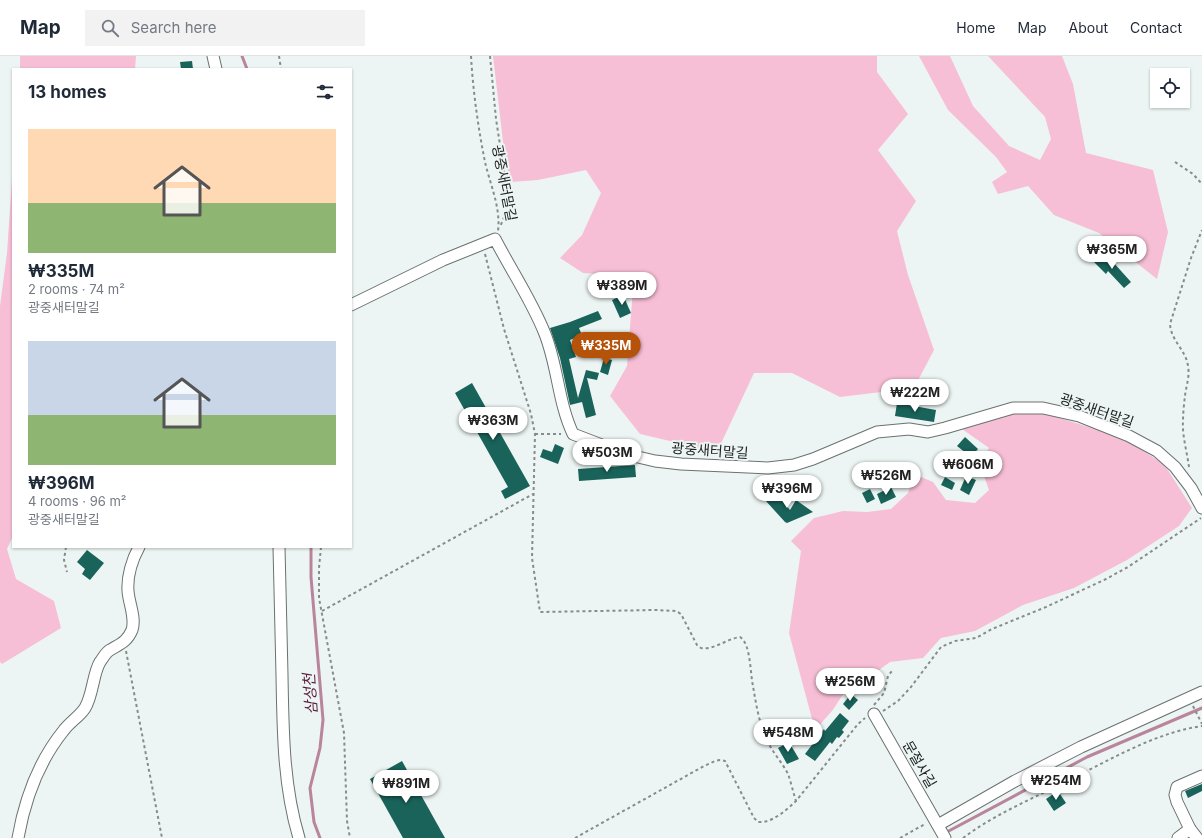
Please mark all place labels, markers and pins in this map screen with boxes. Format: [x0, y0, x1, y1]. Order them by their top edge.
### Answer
pin: ₩365M [1084, 236, 1140, 270]
pin: ₩389M [594, 272, 650, 306]
pin: ₩335M [578, 332, 634, 366]
pin: ₩222M [887, 379, 943, 413]
pin: ₩363M [465, 407, 521, 441]
pin: ₩503M [579, 439, 635, 473]
pin: ₩606M [940, 451, 996, 485]
pin: ₩526M [858, 462, 914, 496]
pin: ₩396M [759, 475, 815, 509]
pin: ₩256M [822, 668, 878, 702]
pin: ₩548M [760, 719, 816, 753]
pin: ₩254M [1028, 767, 1084, 801]
pin: ₩891M [378, 770, 434, 804]

